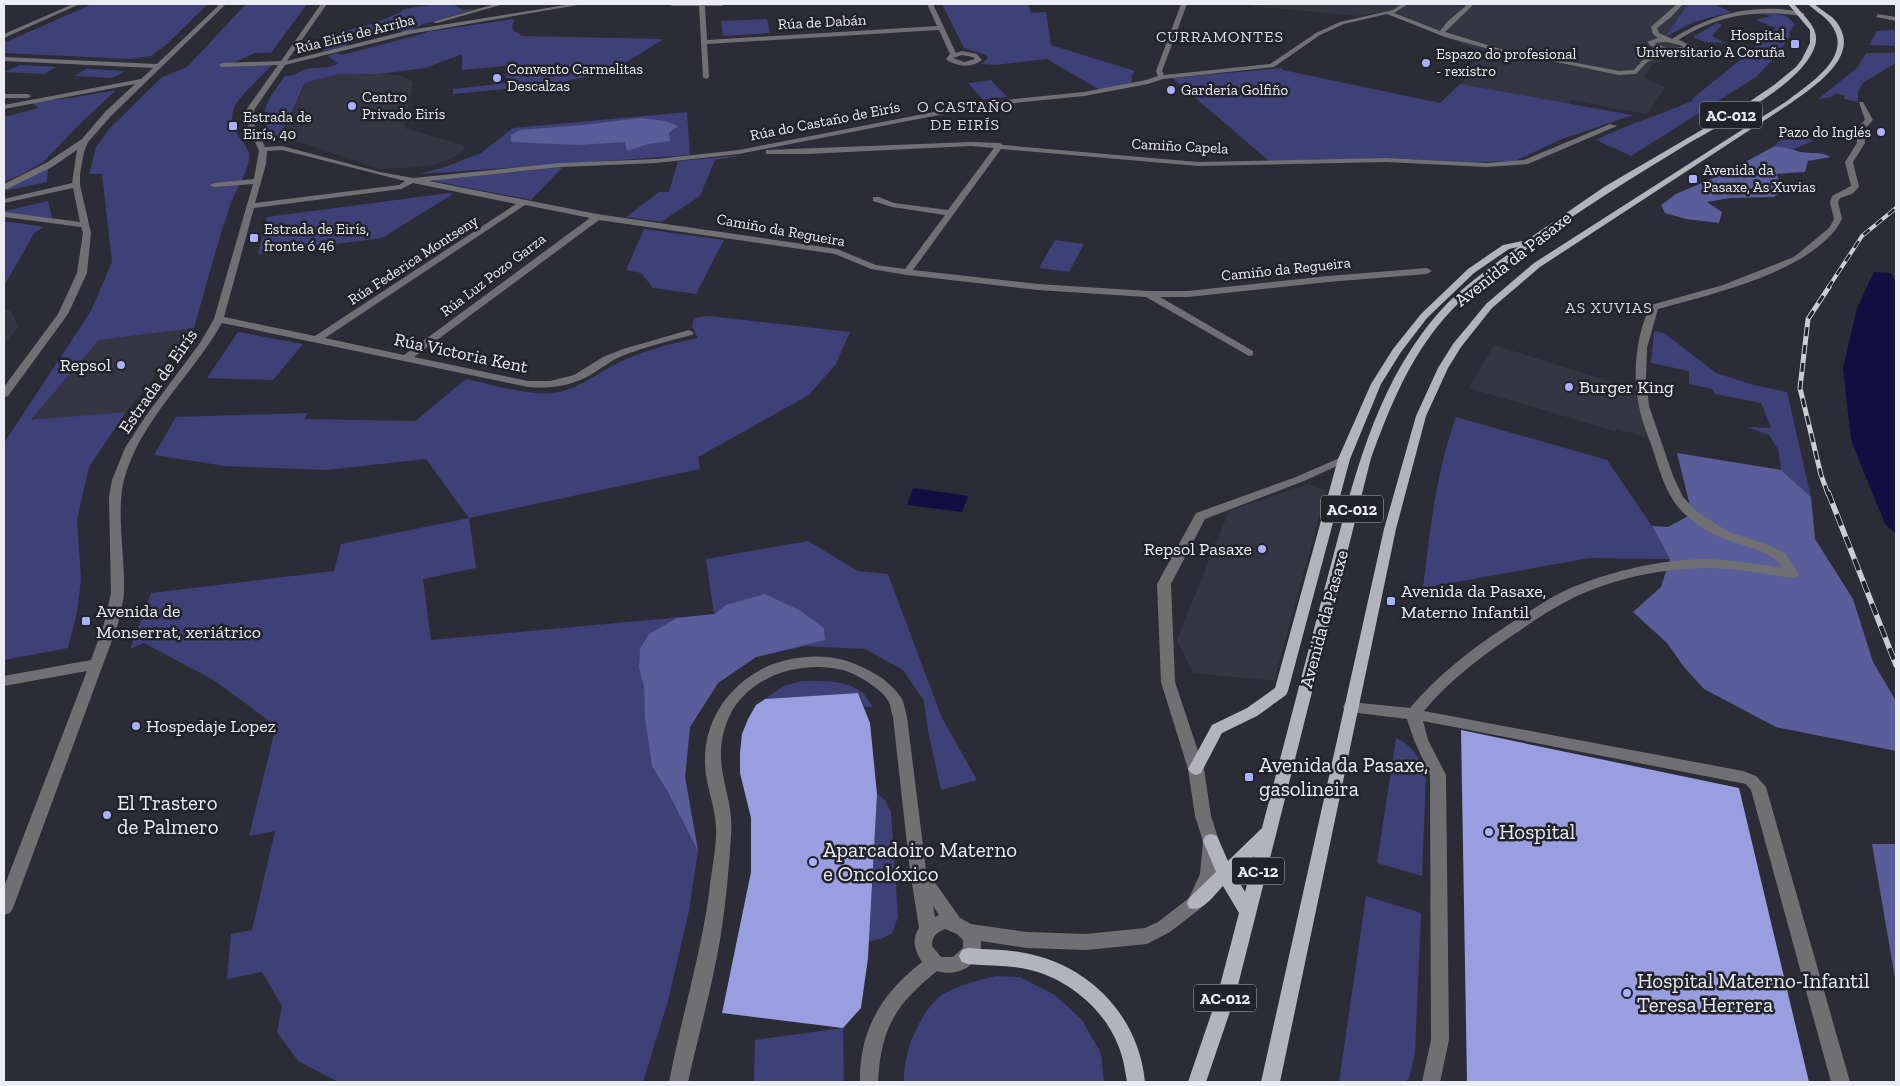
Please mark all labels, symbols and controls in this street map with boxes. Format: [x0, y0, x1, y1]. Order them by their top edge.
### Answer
street label: Rúa Eirís de Arriba [294, 11, 416, 57]
street label: Rúa de Dabán [777, 11, 867, 33]
place label: Hospital Universitario A Coruña [1636, 26, 1785, 61]
district label: CURRAMONTES [1156, 27, 1284, 46]
marker: Hospital Universitario A Coruña [1789, 38, 1801, 50]
place label: Espazo do profesional - rexistro [1436, 45, 1577, 80]
marker: Espazo do profesional - rexistro [1420, 57, 1432, 69]
place label: Convento Carmelitas Descalzas [507, 60, 643, 95]
marker: Convento Carmelitas Descalzas [491, 72, 503, 84]
place label: Gardería Golfiño [1181, 81, 1289, 99]
marker: Gardería Golfiño [1165, 84, 1177, 96]
place label: Centro Privado Eirís [362, 88, 445, 123]
district label: O CASTAÑO DE EIRÍS [917, 97, 1013, 134]
street label: Rúa do Castaño de Eirís [748, 98, 902, 144]
marker: Centro Privado Eirís [346, 100, 358, 112]
road number: AC-012 [1700, 102, 1762, 128]
place label: Estrada de Eirís, 40 [243, 108, 312, 143]
marker: Estrada de Eirís, 40 [227, 120, 239, 132]
place label: Pazo do Inglés [1779, 123, 1871, 141]
marker: Pazo do Inglés [1875, 126, 1887, 138]
street label: Camiño Capela [1131, 134, 1229, 158]
place label: Avenida da Pasaxe, As Xuvias [1703, 161, 1816, 196]
marker: Avenida da Pasaxe, As Xuvias [1687, 173, 1699, 185]
street label: Avenida da Pasaxe [1450, 207, 1576, 311]
street label: Camiño da Regueira [715, 210, 847, 250]
street label: Rúa Federica Montseny [345, 211, 482, 309]
place label: Estrada de Eirís, fronte ó 46 [264, 220, 369, 255]
street label: Rúa Luz Pozo Garza [437, 229, 549, 321]
marker: Estrada de Eirís, fronte ó 46 [248, 232, 260, 244]
street label: Camiño da Regueira [1220, 253, 1352, 285]
district label: AS XUVIAS [1565, 298, 1653, 317]
street label: Estrada de Eirís [114, 324, 202, 438]
street label: Rúa Victoria Kent [392, 328, 530, 378]
place label: Repsol [60, 354, 111, 376]
marker: Repsol [115, 359, 127, 371]
place label: Burger King [1579, 376, 1674, 398]
marker: Burger King [1563, 381, 1575, 393]
road number: AC-012 [1321, 496, 1383, 522]
place label: Repsol Pasaxe [1144, 538, 1252, 560]
marker: Repsol Pasaxe [1256, 543, 1268, 555]
street label: Avenida da Pasaxe [1295, 548, 1353, 690]
place label: Avenida da Pasaxe, Materno Infantil [1401, 580, 1546, 623]
marker: Avenida da Pasaxe, Materno Infantil [1385, 595, 1397, 607]
place label: Avenida de Monserrat, xeriátrico [96, 600, 261, 643]
marker: Avenida de Monserrat, xeriátrico [80, 615, 92, 627]
place label: Hospedaje Lopez [146, 715, 276, 737]
marker: Hospedaje Lopez [130, 720, 142, 732]
place label: Avenida da Pasaxe, gasolineira [1259, 752, 1429, 801]
marker: Avenida da Pasaxe, gasolineira [1243, 771, 1255, 783]
place label: El Trastero de Palmero [117, 790, 218, 839]
marker: El Trastero de Palmero [101, 809, 113, 821]
place label: Hospital [1499, 819, 1576, 844]
marker: Hospital [1483, 826, 1495, 838]
place label: Aparcadoiro Materno e Oncolóxico [823, 837, 1017, 886]
marker: Aparcadoiro Materno e Oncolóxico [807, 856, 819, 868]
road number: AC-12 [1232, 858, 1284, 884]
place label: Hospital Materno-Infantil Teresa Herrera [1637, 968, 1870, 1017]
road number: AC-012 [1194, 984, 1256, 1011]
marker: Hospital Materno-Infantil Teresa Herrera [1621, 987, 1633, 999]

